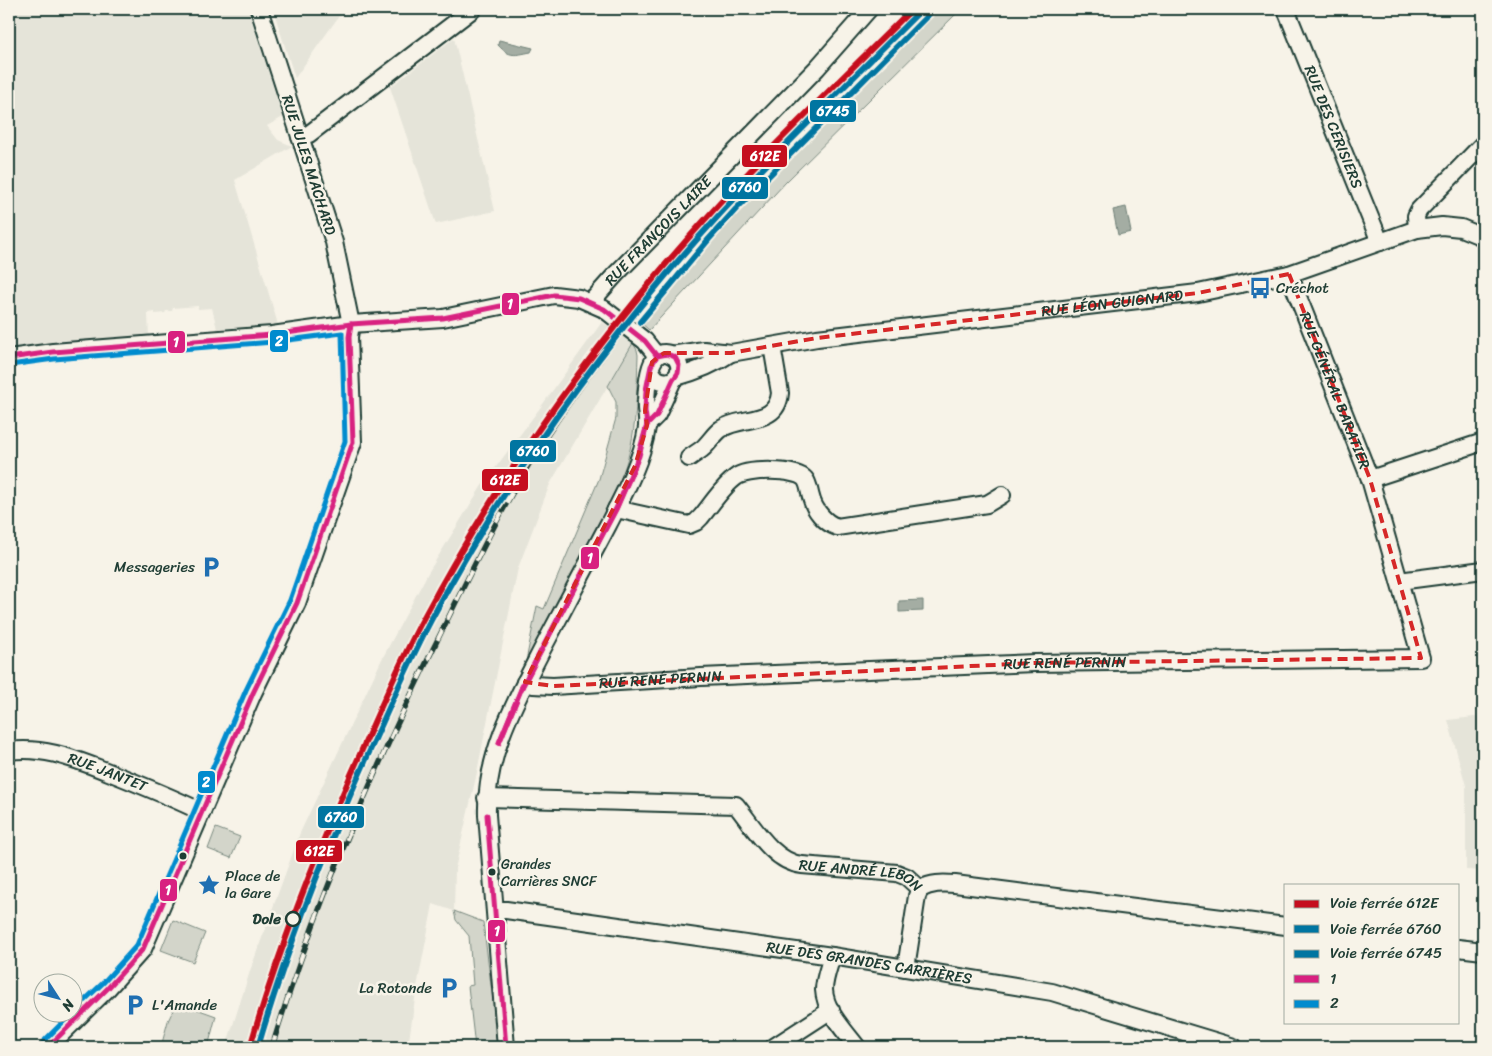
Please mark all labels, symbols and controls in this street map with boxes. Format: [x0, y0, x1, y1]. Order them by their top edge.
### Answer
street label: RUE DES CERISIERS [1297, 61, 1370, 193]
street label: RUE JULES MACHARD [274, 91, 344, 239]
line badge: 6745 [809, 99, 857, 123]
text: 6745 [815, 99, 850, 124]
line badge: 612E [741, 144, 788, 168]
text: 612E [749, 144, 781, 169]
street label: RUE FRANÇOIS LAIRE [598, 168, 720, 292]
text: 6760 [728, 175, 762, 200]
line badge: 6760 [721, 176, 769, 200]
bus stop icon: Créchot [1247, 275, 1273, 301]
place label: Créchot [1276, 275, 1329, 301]
street label: RUE LÉON GUIGNARD [1040, 282, 1184, 324]
line badge: 1 [501, 292, 520, 316]
text: 1 [507, 292, 513, 317]
street label: RUE GÉNÉRAL BARATIER [1292, 308, 1378, 473]
line badge: 2 [269, 329, 289, 353]
text: 2 [274, 329, 284, 354]
line badge: 1 [167, 330, 186, 354]
text: 1 [173, 330, 179, 355]
line badge: 6760 [509, 439, 557, 463]
text: 6760 [516, 439, 550, 464]
line badge: 612E [481, 468, 529, 492]
text: 612E [489, 468, 521, 493]
line badge: 1 [580, 546, 600, 570]
text: 1 [587, 546, 593, 571]
place label: Messageries [114, 554, 195, 580]
parking icon: Messageries [198, 554, 224, 580]
street label: RUE RENÉ PERNIN [1003, 649, 1127, 677]
street label: RUE RENÉ PERNIN [598, 663, 723, 696]
street label: RUE JANTET [64, 745, 152, 800]
line badge: 2 [197, 770, 216, 794]
text: 2 [201, 770, 211, 795]
line badge: 6760 [317, 805, 365, 829]
text: 6760 [324, 805, 358, 830]
line badge: 612E [295, 839, 343, 863]
text: 612E [303, 839, 335, 864]
unlabelled marker [178, 851, 188, 861]
place label: Grandes Carrières SNCF [501, 852, 598, 894]
street label: RUE ANDRÉ LEBON [798, 852, 929, 899]
place label: Place de la Gare [225, 863, 280, 906]
marker: Grandes Carrières SNCF [487, 867, 497, 877]
place icon: Place de la Gare [196, 872, 222, 898]
line badge: 1 [159, 878, 178, 902]
text: 1 [165, 878, 171, 903]
legend [1284, 884, 1460, 1024]
text: Voie ferrée 612E [1330, 890, 1440, 916]
place label: Dole [252, 906, 281, 932]
marker: Dole [285, 911, 301, 927]
text: Voie ferrée 6760 [1330, 916, 1442, 942]
line badge: 1 [487, 919, 506, 943]
text: 1 [494, 919, 500, 944]
street label: RUE DES GRANDES CARRIÈRES [765, 934, 975, 992]
text: Voie ferrée 6745 [1330, 940, 1442, 966]
text: 1 [1330, 966, 1336, 992]
north arrow [32, 974, 82, 1024]
place label: La Rotonde [359, 975, 432, 1001]
parking icon: La Rotonde [436, 975, 462, 1001]
text: 2 [1330, 990, 1339, 1016]
parking icon: L'Amande [122, 992, 148, 1018]
place label: L'Amande [152, 992, 217, 1018]
text: N [55, 993, 82, 1017]

